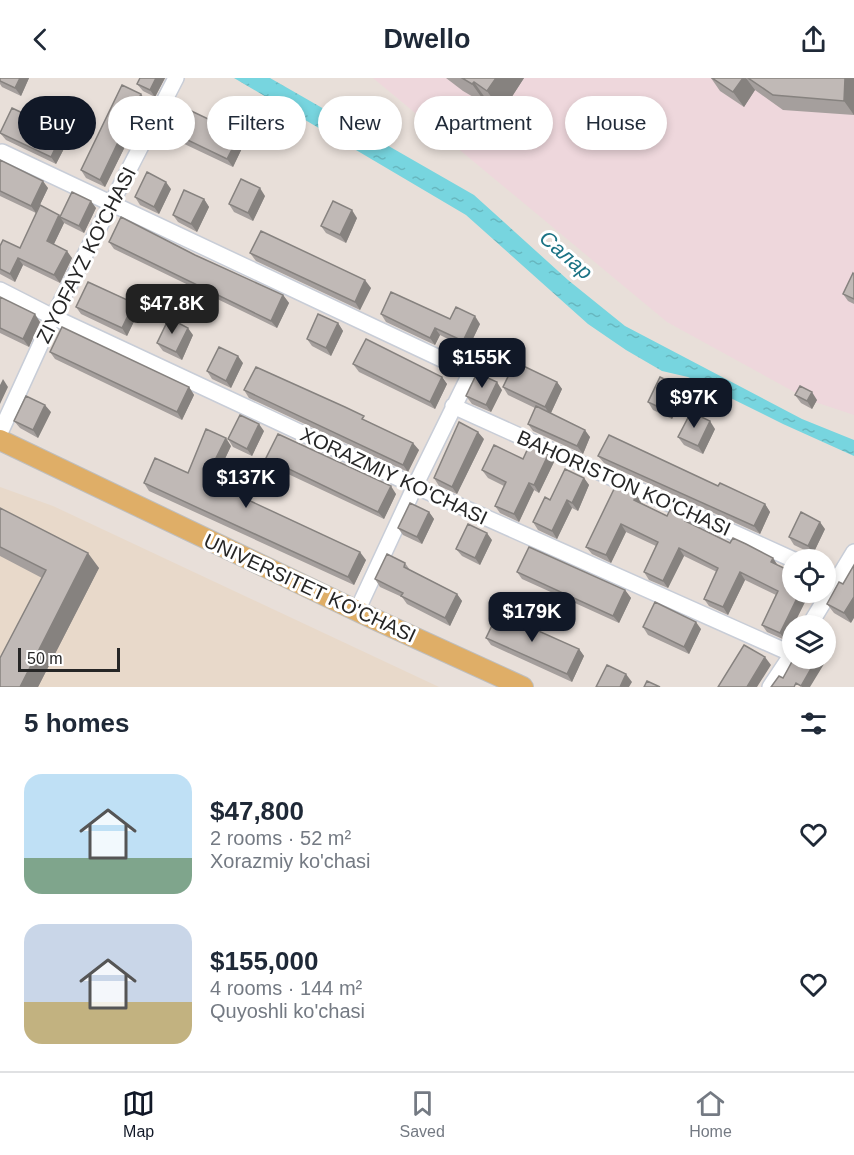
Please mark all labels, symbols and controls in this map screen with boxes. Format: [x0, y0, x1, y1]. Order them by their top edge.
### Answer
icon: back [24, 23, 57, 56]
icon: share [797, 23, 830, 56]
text: Dwello [383, 24, 471, 54]
chip: Buy [18, 96, 96, 150]
chip: Rent [108, 96, 195, 150]
chip: Filters [207, 96, 306, 150]
chip: New [318, 96, 402, 150]
chip: Apartment [414, 96, 553, 150]
chip: House [565, 96, 667, 150]
street label: ZIYOFAYZ KO'CHASI [32, 163, 140, 347]
water label: Салар [535, 226, 597, 284]
pin: $47.8K [123, 284, 221, 335]
text: $47.8K [140, 292, 204, 314]
pin: $155K [440, 338, 524, 389]
text: $155K [453, 346, 511, 368]
pin: $97K [658, 378, 730, 429]
text: $97K [670, 386, 718, 408]
street label: XORAZMIY KO'CHASI [297, 423, 491, 529]
street label: BAHORISTON KO'CHASI [514, 426, 734, 540]
pin: $137K [204, 458, 288, 509]
text: $137K [217, 466, 275, 488]
street label: UNIVERSITET KO'CHASI [201, 529, 419, 647]
map controls [782, 549, 836, 669]
button: locate [782, 549, 836, 603]
pin: $179K [490, 592, 574, 643]
text: $179K [503, 600, 561, 622]
button: layers [782, 615, 836, 669]
scale bar [18, 645, 120, 672]
text: 50 m [27, 650, 63, 667]
icon: filters [797, 707, 830, 740]
text: 5 homes [24, 708, 130, 738]
text: $47,800 [210, 796, 304, 826]
icon: home [72, 798, 144, 870]
icon: heart [797, 818, 830, 851]
text: 2 rooms · 52 m² [210, 827, 351, 849]
text: Xorazmiy ko'chasi [210, 850, 371, 872]
text: $155,000 [210, 946, 318, 976]
icon: home [72, 948, 144, 1020]
icon: heart [797, 968, 830, 1001]
text: 4 rooms · 144 m² [210, 977, 362, 999]
text: Quyoshli ko'chasi [210, 1000, 365, 1022]
tab: Map [122, 1087, 155, 1141]
tab: Saved [399, 1087, 445, 1141]
tab: Home [689, 1087, 732, 1141]

